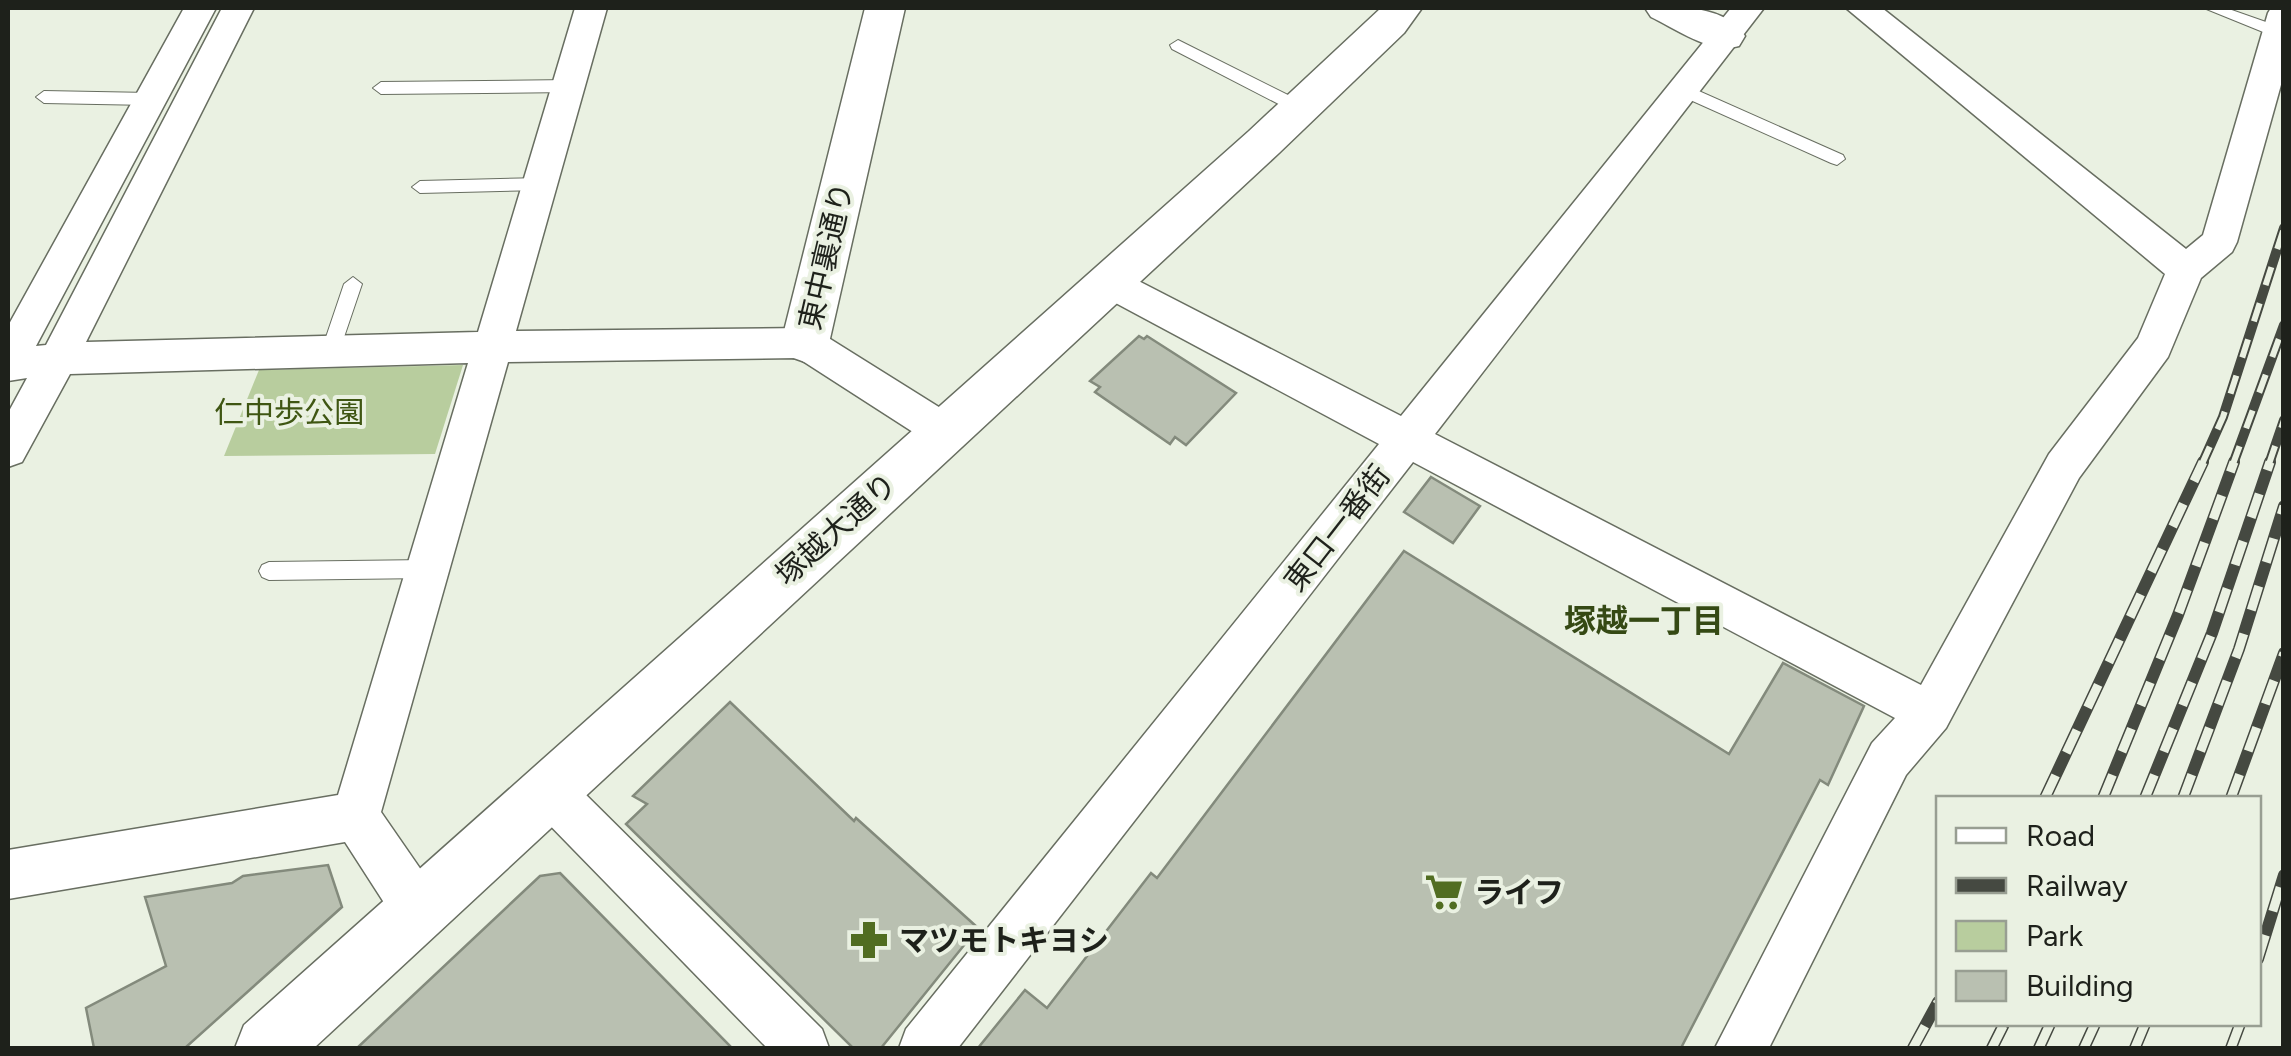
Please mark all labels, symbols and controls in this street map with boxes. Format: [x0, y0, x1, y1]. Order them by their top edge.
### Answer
street label: 東中裏通り [791, 179, 861, 333]
park label: 仁中歩公園 [214, 394, 364, 431]
street label: 東口一番街 [1276, 458, 1398, 598]
street label: 塚越大通り [768, 465, 904, 593]
district label: 塚越一丁目 [1564, 602, 1724, 640]
legend [1936, 796, 2261, 1026]
text: Road [2026, 817, 2095, 854]
text: Railway [2026, 867, 2128, 904]
supermarket icon: ライフ [1423, 871, 1465, 913]
place label: ライフ [1474, 874, 1564, 911]
text: Park [2026, 917, 2084, 954]
pharmacy icon: マツモトキヨシ [848, 919, 890, 961]
place label: マツモトキヨシ [899, 922, 1109, 959]
text: Building [2026, 967, 2134, 1004]

